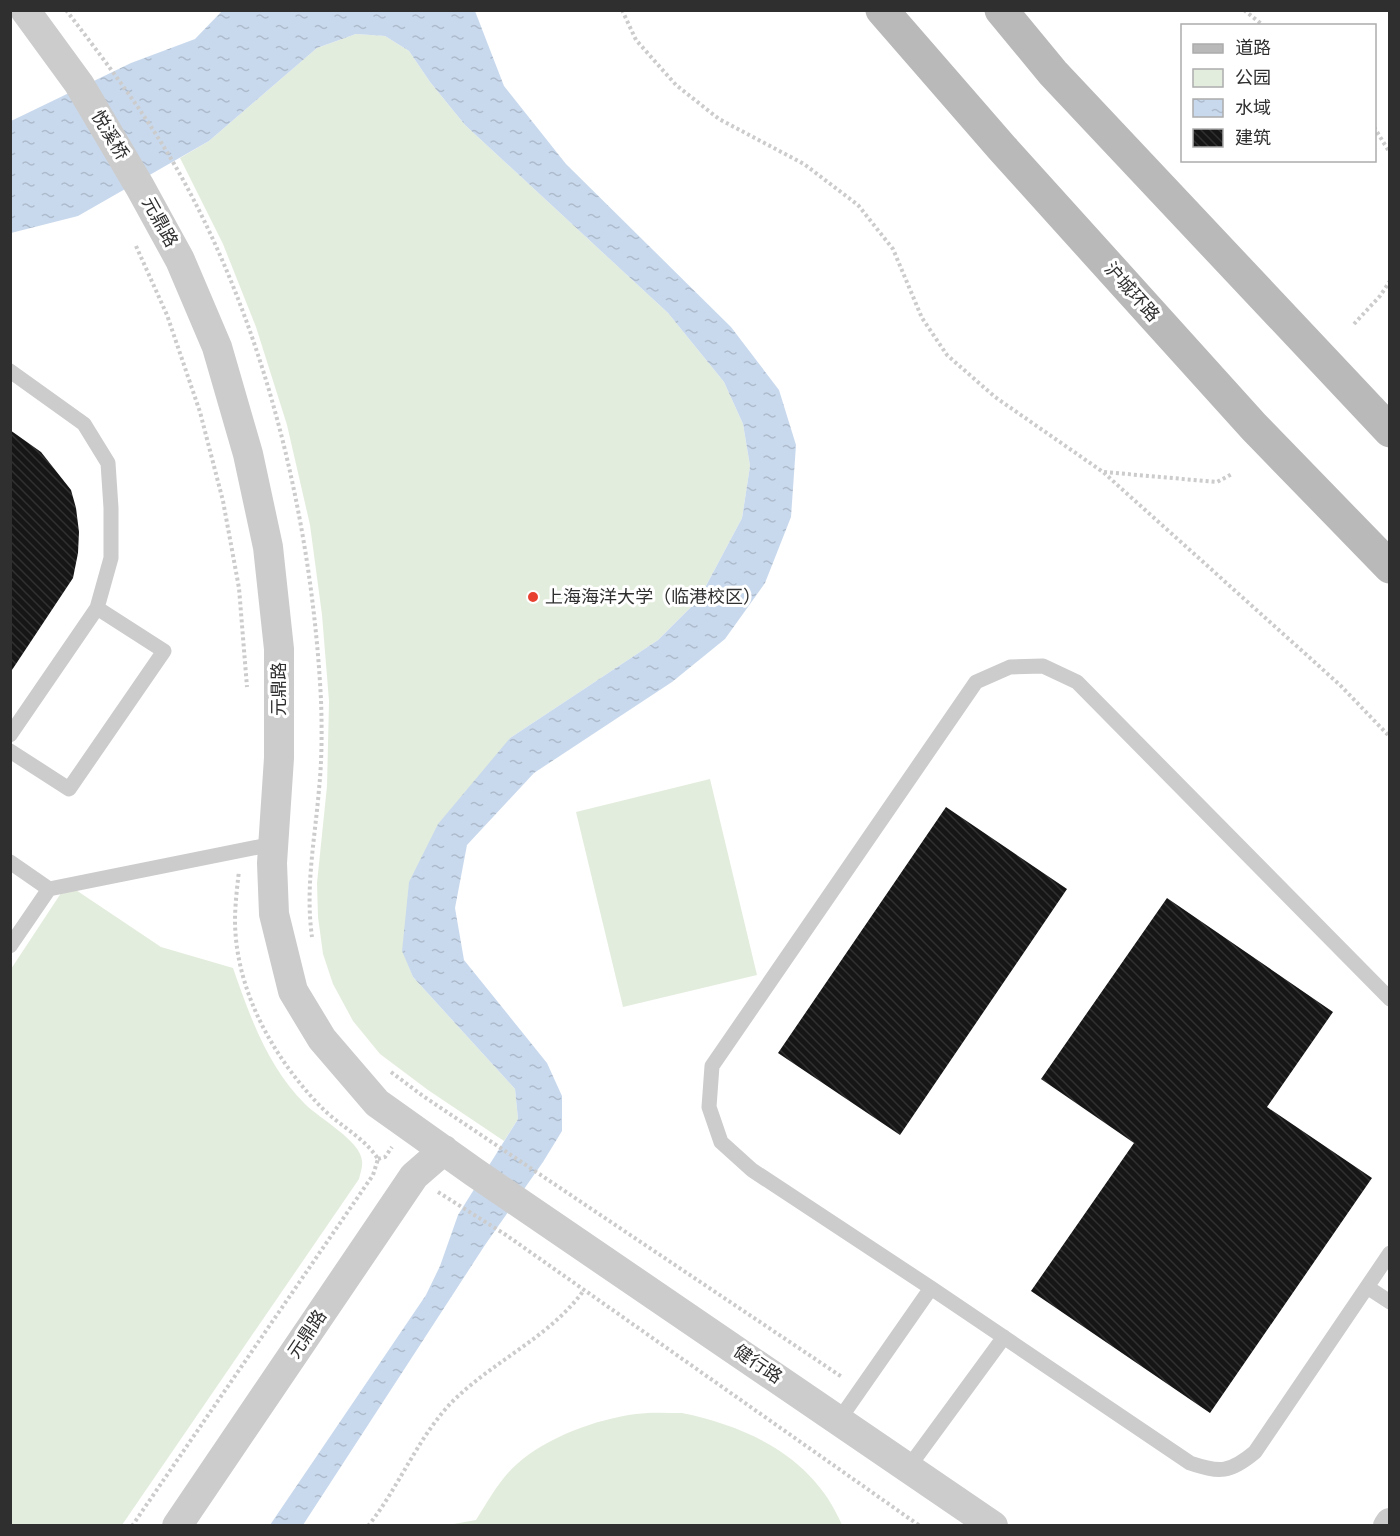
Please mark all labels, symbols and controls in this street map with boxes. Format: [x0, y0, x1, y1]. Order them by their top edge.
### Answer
legend [1181, 24, 1376, 162]
text: 道路 [1235, 35, 1271, 59]
text: 公园 [1235, 65, 1271, 89]
text: 水域 [1235, 95, 1271, 119]
street label: 悦溪桥 [87, 105, 135, 164]
text: 建筑 [1235, 125, 1271, 149]
street label: 元鼎路 [137, 192, 184, 251]
street label: 沪城环路 [1100, 257, 1166, 326]
place label: 上海海洋大学（临港校区） [545, 584, 761, 608]
marker: 上海海洋大学（临港校区） [526, 590, 540, 604]
street label: 元鼎路 [266, 662, 290, 716]
street label: 元鼎路 [281, 1304, 331, 1363]
street label: 健行路 [729, 1338, 788, 1388]

